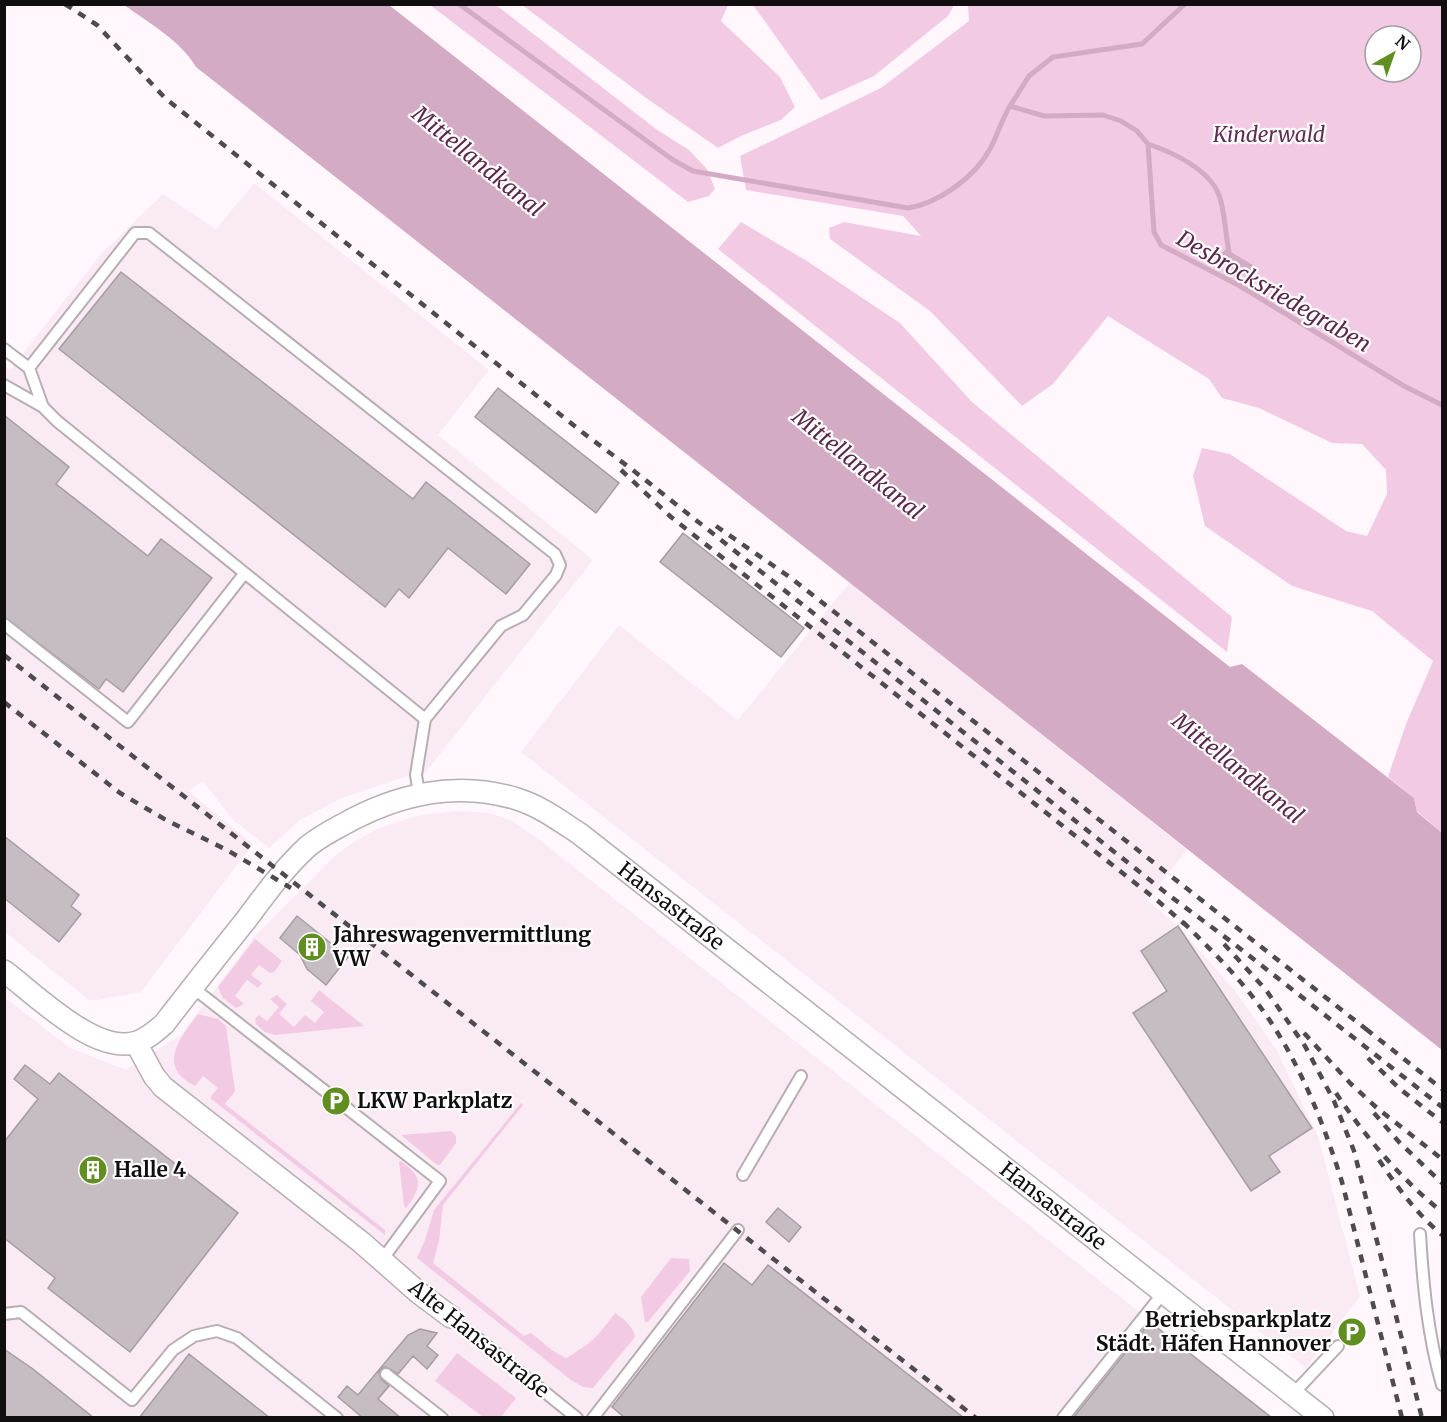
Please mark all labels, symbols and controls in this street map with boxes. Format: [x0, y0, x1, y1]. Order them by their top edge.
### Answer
north arrow [1363, 24, 1423, 84]
text: N [1391, 31, 1414, 54]
water label: Mittellandkanal [406, 99, 549, 223]
park label: Kinderwald [1212, 121, 1325, 148]
water label: Desbrocksriedegraben [1171, 223, 1376, 358]
water label: Mittellandkanal [786, 402, 929, 526]
water label: Mittellandkanal [1166, 706, 1309, 830]
street label: Hansastraße [613, 856, 730, 956]
place label: Jahreswagenvermittlung VW [332, 921, 591, 972]
building icon: Jahreswagenvermittlung VW [296, 931, 328, 963]
parking icon: LKW Parkplatz [320, 1085, 352, 1117]
place label: LKW Parkplatz [357, 1087, 513, 1114]
building icon: Halle 4 [77, 1154, 109, 1186]
place label: Halle 4 [114, 1156, 186, 1183]
street label: Hansastraße [995, 1156, 1112, 1256]
street label: Alte Hansastraße [403, 1273, 555, 1404]
place label: Betriebsparkplatz Städt. Häfen Hannover [1096, 1306, 1331, 1357]
parking icon: Betriebsparkplatz Städt. Häfen Hannover [1336, 1316, 1368, 1348]

